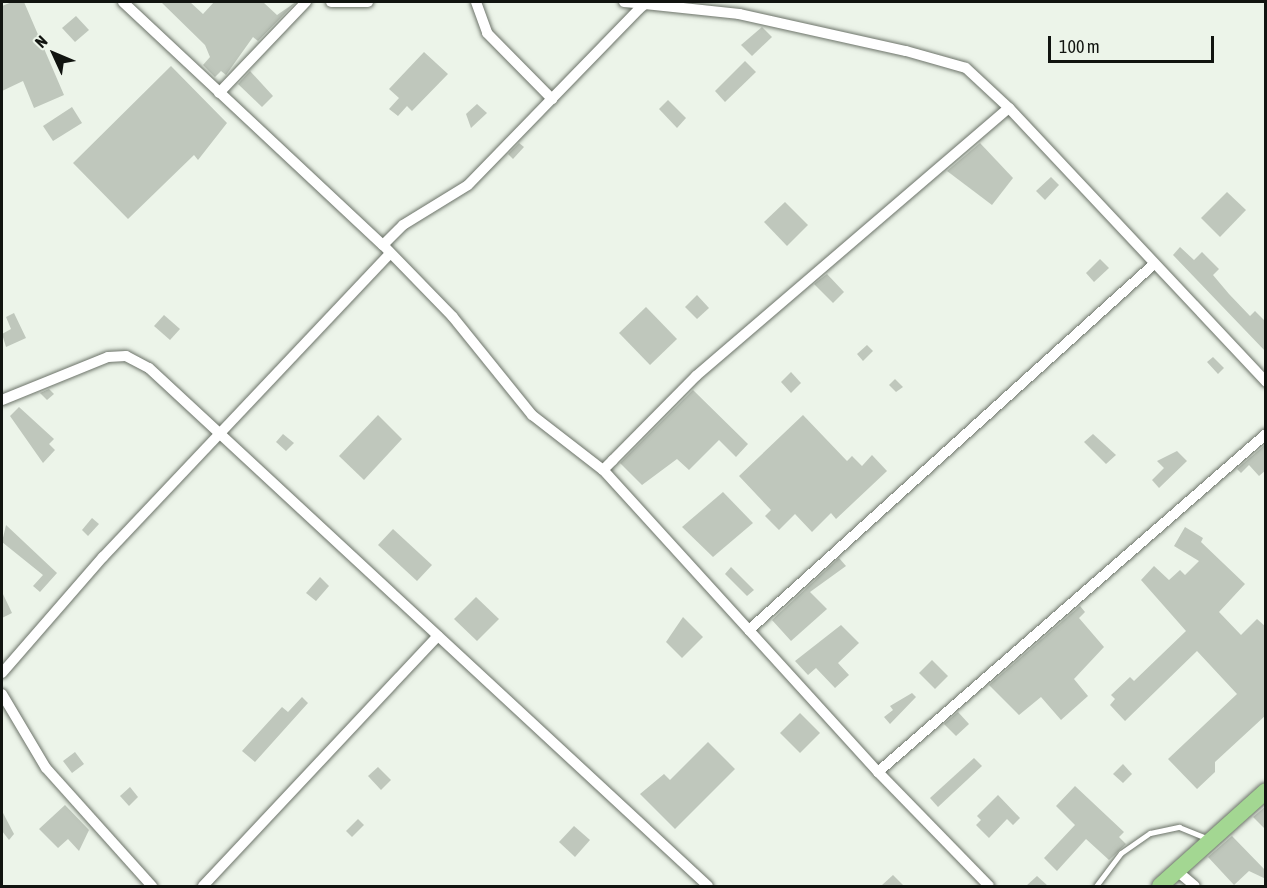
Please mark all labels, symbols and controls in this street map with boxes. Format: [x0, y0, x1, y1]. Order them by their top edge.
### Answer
north arrow [24, 24, 84, 84]
scale bar [1051, 24, 1218, 62]
text: N [31, 32, 51, 51]
text: 100 m [1059, 36, 1100, 57]

